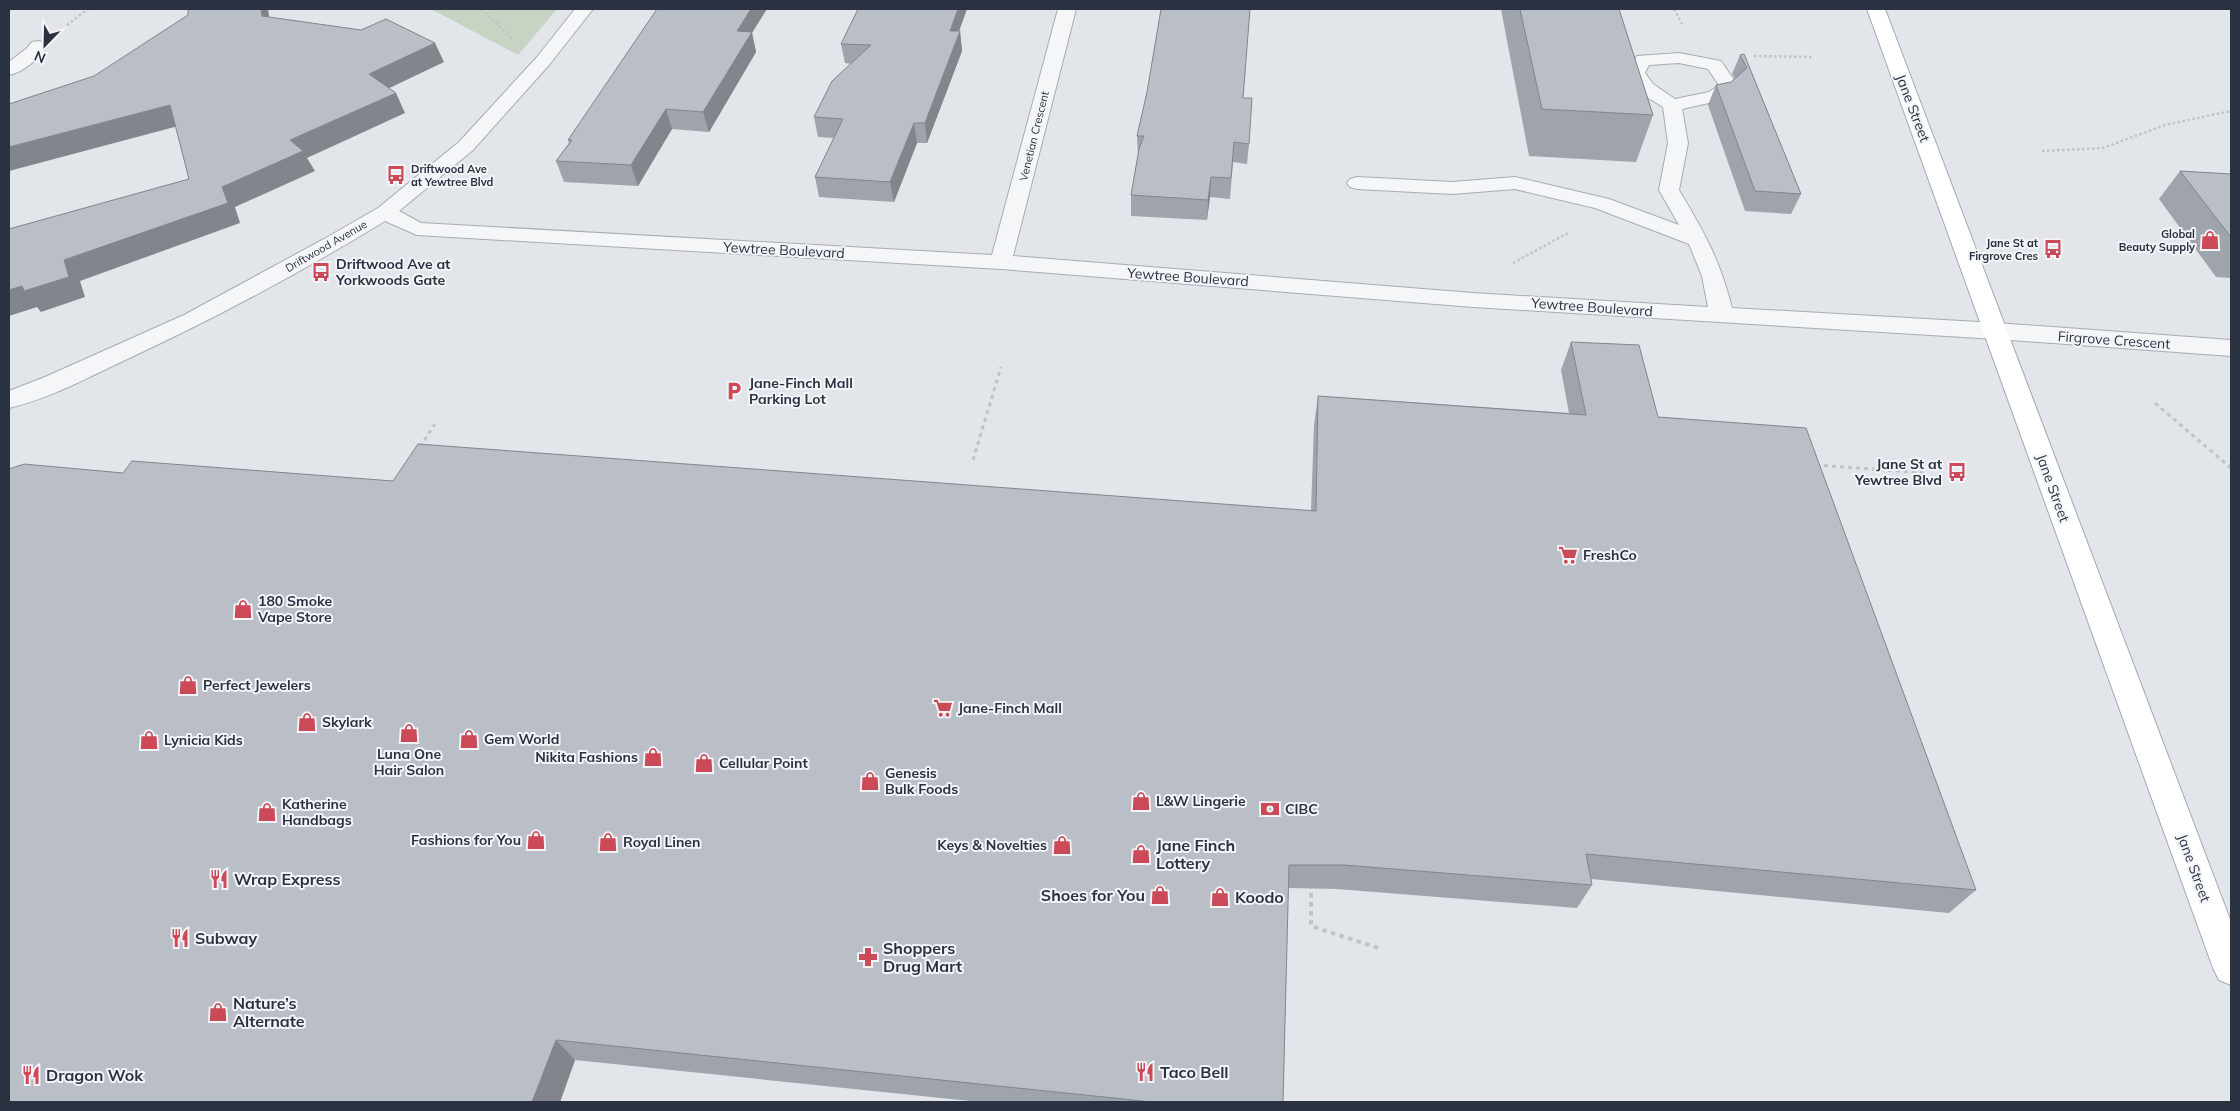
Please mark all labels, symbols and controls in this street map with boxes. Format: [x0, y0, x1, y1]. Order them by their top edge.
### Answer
north arrow [20, 20, 70, 70]
text: N [32, 47, 48, 67]
street label: Jane Street [1892, 72, 1934, 145]
street label: Venetian Crescent [1016, 89, 1052, 182]
place label: Driftwood Ave at Yewtree Blvd [411, 162, 494, 189]
bus stop icon: Driftwood Ave at Yewtree Blvd [385, 164, 407, 186]
street label: Driftwood Avenue [283, 217, 369, 275]
place label: Global Beauty Supply [2119, 227, 2195, 254]
shop icon: Global Beauty Supply [2199, 229, 2221, 251]
place label: Jane St at Firgrove Cres [1969, 236, 2038, 263]
street label: Yewtree Boulevard [722, 238, 845, 262]
bus stop icon: Jane St at Firgrove Cres [2042, 238, 2064, 260]
place label: Driftwood Ave at Yorkwoods Gate [335, 255, 451, 289]
bus stop icon: Driftwood Ave at Yorkwoods Gate [310, 261, 332, 283]
street label: Yewtree Boulevard [1126, 264, 1249, 290]
street label: Yewtree Boulevard [1530, 294, 1653, 320]
street label: Firgrove Crescent [2057, 327, 2171, 353]
place label: Jane-Finch Mall Parking Lot [749, 374, 853, 408]
parking icon: Jane-Finch Mall Parking Lot [723, 380, 745, 402]
street label: Jane Street [2032, 451, 2074, 525]
place label: Jane St at Yewtree Blvd [1854, 455, 1943, 489]
bus stop icon: Jane St at Yewtree Blvd [1946, 461, 1968, 483]
supermarket icon: FreshCo [1557, 544, 1579, 566]
place label: FreshCo [1583, 546, 1637, 564]
place label: 180 Smoke Vape Store [257, 592, 333, 626]
shop icon: 180 Smoke Vape Store [232, 598, 254, 620]
shop icon: Perfect Jewelers [177, 674, 199, 696]
place label: Perfect Jewelers [203, 676, 311, 694]
supermarket icon: Jane-Finch Mall [932, 697, 954, 719]
place label: Jane-Finch Mall [958, 699, 1062, 717]
shop icon: Skylark [296, 711, 318, 733]
place label: Skylark [322, 713, 372, 731]
shop icon: Luna One Hair Salon [398, 722, 420, 744]
shop icon: Gem World [458, 728, 480, 750]
shop icon: Lynicia Kids [138, 729, 160, 751]
place label: Gem World [484, 730, 559, 748]
place label: Lynicia Kids [164, 731, 243, 749]
place label: Luna One Hair Salon [374, 745, 444, 779]
shop icon: Nikita Fashions [642, 746, 664, 768]
place label: Nikita Fashions [535, 748, 638, 766]
shop icon: Cellular Point [693, 752, 715, 774]
place label: Cellular Point [719, 754, 808, 772]
place label: Genesis Bulk Foods [885, 764, 958, 798]
shop icon: Genesis Bulk Foods [859, 770, 881, 792]
shop icon: L&W Lingerie [1130, 790, 1152, 812]
place label: L&W Lingerie [1156, 792, 1246, 810]
place label: Katherine Handbags [282, 795, 352, 829]
bank icon: CIBC [1259, 798, 1281, 820]
place label: CIBC [1285, 800, 1318, 818]
shop icon: Katherine Handbags [256, 801, 278, 823]
shop icon: Fashions for You [525, 829, 547, 851]
place label: Fashions for You [411, 831, 521, 849]
shop icon: Royal Linen [597, 831, 619, 853]
street label: Jane Street [2173, 831, 2215, 905]
place label: Royal Linen [623, 833, 700, 851]
shop icon: Keys & Novelties [1051, 834, 1073, 856]
place label: Jane Finch Lottery [1156, 835, 1235, 873]
place label: Keys & Novelties [937, 836, 1047, 854]
shop icon: Jane Finch Lottery [1130, 843, 1152, 865]
restaurant icon: Wrap Express [208, 868, 230, 890]
place label: Wrap Express [234, 869, 341, 889]
shop icon: Shoes for You [1149, 884, 1171, 906]
place label: Shoes for You [1041, 885, 1145, 905]
shop icon: Koodo [1209, 886, 1231, 908]
place label: Koodo [1235, 887, 1284, 907]
restaurant icon: Subway [169, 927, 191, 949]
place label: Subway [195, 928, 257, 948]
place label: Shoppers Drug Mart [883, 938, 962, 976]
pharmacy icon: Shoppers Drug Mart [857, 946, 879, 968]
place label: Nature’s Alternate [233, 993, 305, 1031]
shop icon: Nature’s Alternate [207, 1001, 229, 1023]
restaurant icon: Taco Bell [1134, 1061, 1156, 1083]
place label: Taco Bell [1160, 1062, 1229, 1082]
restaurant icon: Dragon Wok [20, 1064, 42, 1086]
place label: Dragon Wok [46, 1065, 144, 1085]

